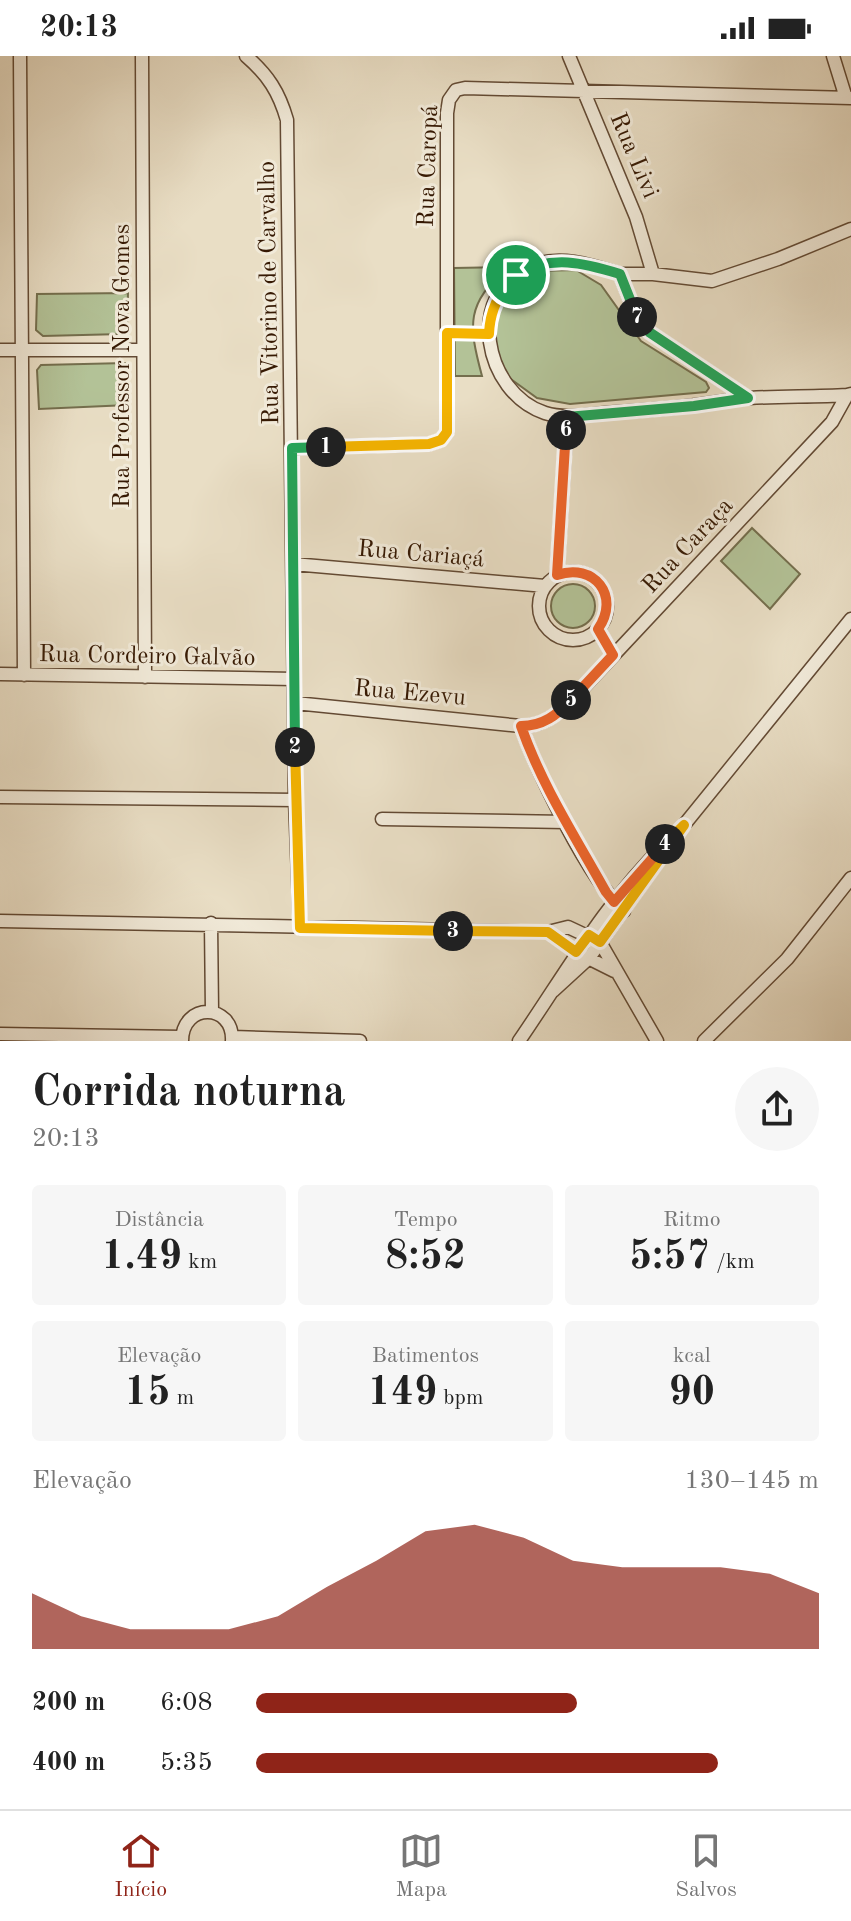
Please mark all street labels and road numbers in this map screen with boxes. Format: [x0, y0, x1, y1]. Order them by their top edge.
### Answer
street label: Rua Caropá [415, 104, 443, 228]
street label: Rua Livi [604, 110, 662, 202]
street label: Rua Vitorino de Carvalho [256, 161, 284, 425]
street label: Rua Professor Nova Gomes [111, 224, 135, 508]
street label: Rua Caraça [639, 494, 738, 599]
street label: Rua Cariaçá [357, 538, 485, 572]
street label: Rua Cordeiro Galvão [38, 643, 256, 671]
street label: Rua Ezevu [353, 677, 467, 711]

